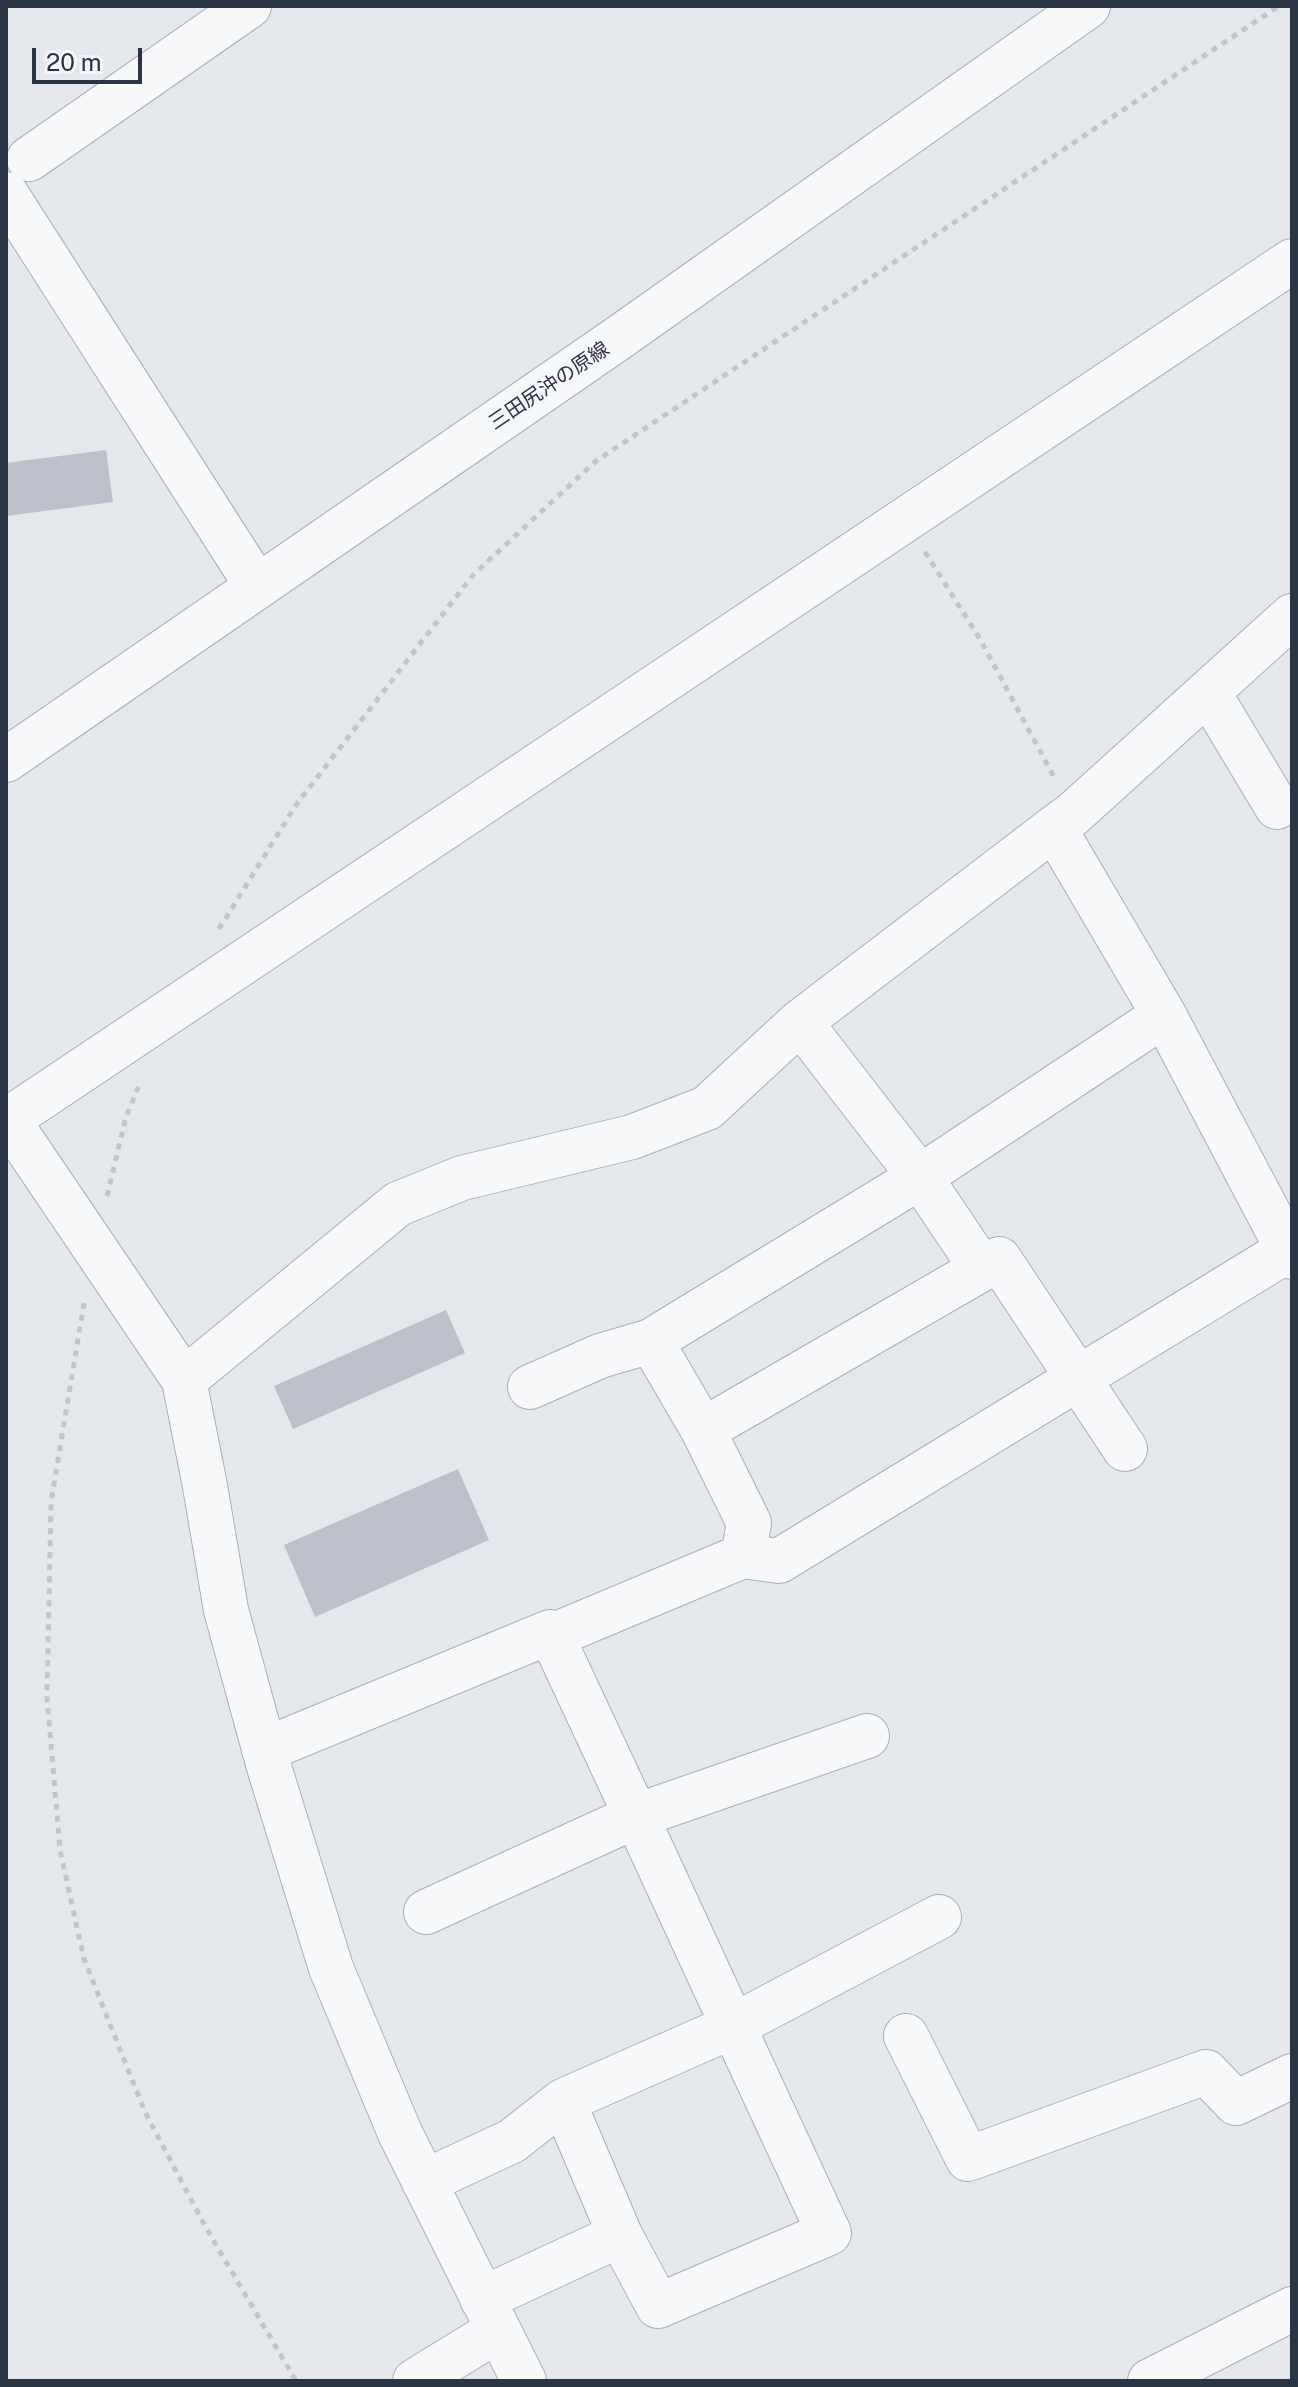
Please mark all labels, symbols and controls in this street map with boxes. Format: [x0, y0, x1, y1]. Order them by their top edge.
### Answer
scale bar [36, 32, 146, 82]
text: 20 m [46, 48, 102, 76]
street label: 三田尻沖の原線 [484, 337, 614, 435]

